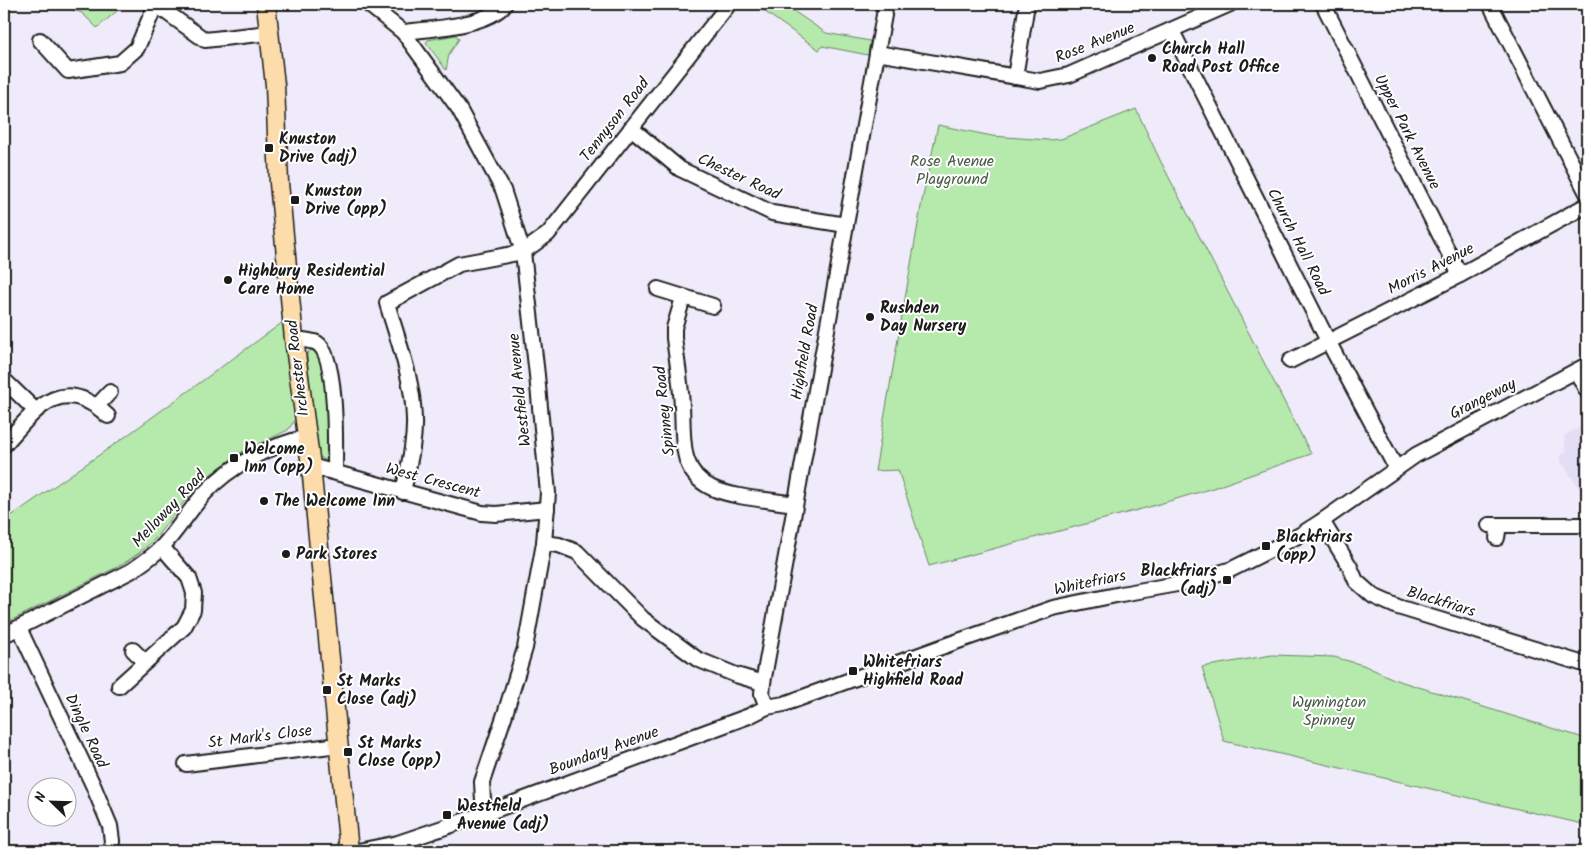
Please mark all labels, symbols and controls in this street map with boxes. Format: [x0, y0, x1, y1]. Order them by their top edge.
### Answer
street label: Rose Avenue [1051, 16, 1139, 70]
place label: Church Hall Road Post Office [1162, 37, 1280, 80]
marker: Church Hall Road Post Office [1146, 52, 1158, 64]
street label: Upper Park Avenue [1367, 70, 1447, 194]
street label: Tennyson Road [574, 72, 657, 168]
place label: Knuston Drive (adj) [279, 127, 357, 170]
marker: Knuston Drive (adj) [263, 142, 275, 154]
street label: Chester Road [693, 147, 786, 208]
park label: Rose Avenue Playground [910, 149, 994, 192]
place label: Knuston Drive (opp) [305, 179, 387, 222]
street label: Church Hall Road [1260, 184, 1336, 301]
marker: Knuston Drive (opp) [289, 194, 301, 206]
street label: Morris Avenue [1383, 236, 1479, 302]
place label: Highbury Residential Care Home [238, 259, 385, 302]
marker: Highbury Residential Care Home [222, 274, 234, 286]
place label: Rushden Day Nursery [880, 296, 967, 339]
street label: Highfield Road [784, 301, 826, 402]
marker: Rushden Day Nursery [864, 311, 876, 323]
street label: Irchester Road [280, 317, 316, 418]
street label: Westfield Avenue [502, 332, 538, 448]
street label: Spinney Road [648, 364, 682, 457]
street label: Grangeway [1445, 371, 1521, 426]
place label: Welcome Inn (opp) [244, 437, 313, 480]
marker: Welcome Inn (opp) [228, 452, 240, 464]
street label: West Crescent [383, 456, 484, 506]
street label: Melloway Road [126, 463, 213, 554]
place label: The Welcome Inn [274, 489, 395, 514]
marker: The Welcome Inn [258, 495, 270, 507]
place label: Blackfriars (opp) [1276, 525, 1353, 568]
marker: Blackfriars (opp) [1260, 540, 1272, 552]
place label: Park Stores [296, 542, 378, 567]
marker: Park Stores [280, 548, 292, 560]
place label: Blackfriars (adj) [1141, 559, 1218, 602]
street label: Whitefriars [1052, 563, 1128, 603]
marker: Blackfriars (adj) [1221, 574, 1233, 586]
street label: Blackfriars [1403, 580, 1479, 624]
place label: Whitefriars Highfield Road [863, 650, 963, 693]
marker: Whitefriars Highfield Road [847, 665, 859, 677]
place label: St Marks Close (adj) [337, 669, 417, 712]
marker: St Marks Close (adj) [321, 684, 333, 696]
street label: Dingle Road [58, 690, 115, 773]
park label: Wymington Spinney [1292, 690, 1366, 733]
street label: St Mark's Close [207, 718, 313, 756]
street label: Boundary Avenue [545, 720, 663, 782]
place label: St Marks Close (opp) [358, 731, 442, 774]
marker: St Marks Close (opp) [342, 746, 354, 758]
north arrow [28, 778, 78, 828]
text: N [29, 789, 53, 806]
place label: Westfield Avenue (adj) [457, 794, 549, 837]
marker: Westfield Avenue (adj) [441, 809, 453, 821]

